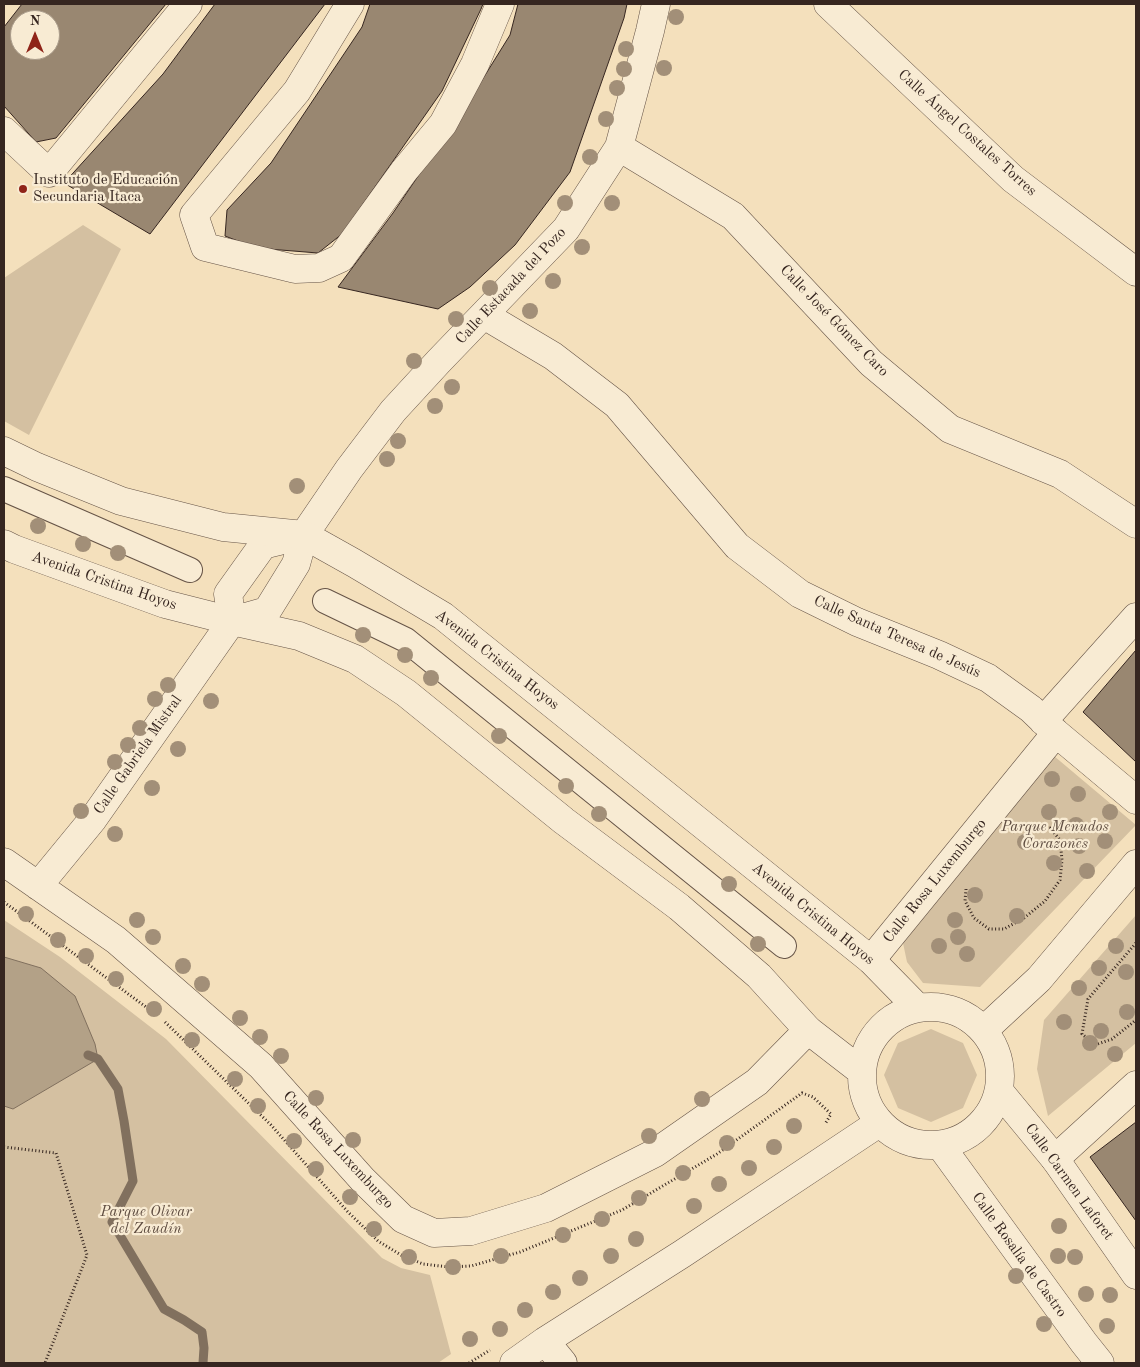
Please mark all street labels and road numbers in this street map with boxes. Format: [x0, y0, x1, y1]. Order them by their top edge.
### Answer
street label: Calle Ángel Costales Torres [894, 66, 1040, 200]
street label: Calle Estacada del Pozo [452, 224, 570, 348]
street label: Calle José Gómez Caro [776, 261, 892, 381]
street label: Avenida Cristina Hoyos [29, 548, 179, 614]
street label: Calle Santa Teresa de Jesús [811, 592, 983, 682]
street label: Avenida Cristina Hoyos [431, 606, 563, 714]
street label: Calle Gabriela Mistral [90, 692, 186, 818]
street label: Calle Rosa Luxemburgo [879, 815, 991, 947]
street label: Avenida Cristina Hoyos [748, 859, 878, 969]
street label: Calle Rosa Luxemburgo [279, 1087, 397, 1213]
street label: Calle Carmen Laforet [1021, 1120, 1117, 1244]
street label: Calle Rosalía de Castro [968, 1189, 1070, 1321]

